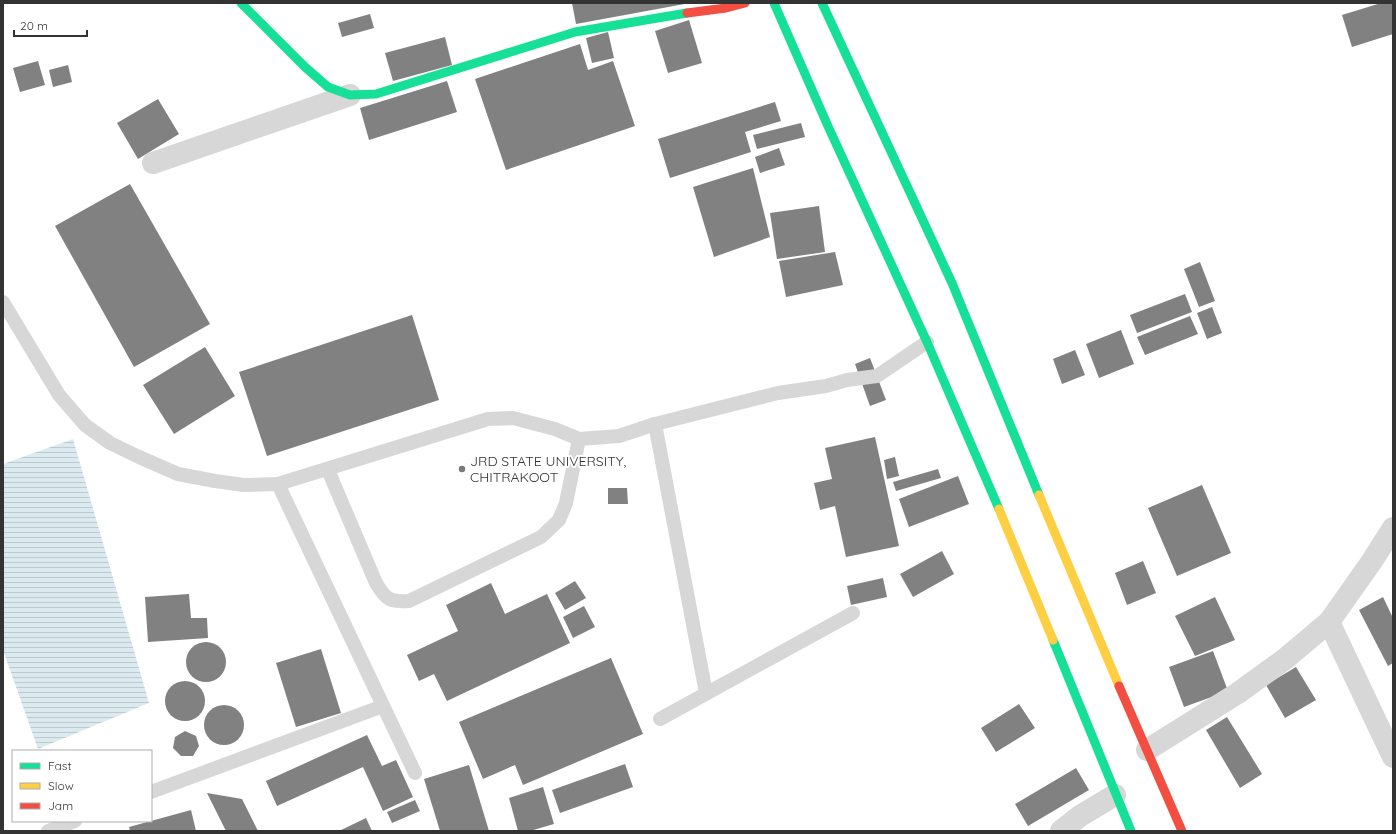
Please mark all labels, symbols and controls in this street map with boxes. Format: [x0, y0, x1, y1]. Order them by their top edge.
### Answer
scale bar [14, 12, 87, 38]
text: 20 m [20, 18, 48, 33]
place label: JRD STATE UNIVERSITY, CHITRAKOOT [470, 452, 627, 486]
marker: JRD STATE UNIVERSITY, CHITRAKOOT [457, 464, 467, 474]
legend [12, 750, 152, 822]
text: Fast [48, 758, 72, 773]
text: Slow [48, 778, 74, 793]
text: Jam [48, 798, 73, 813]

